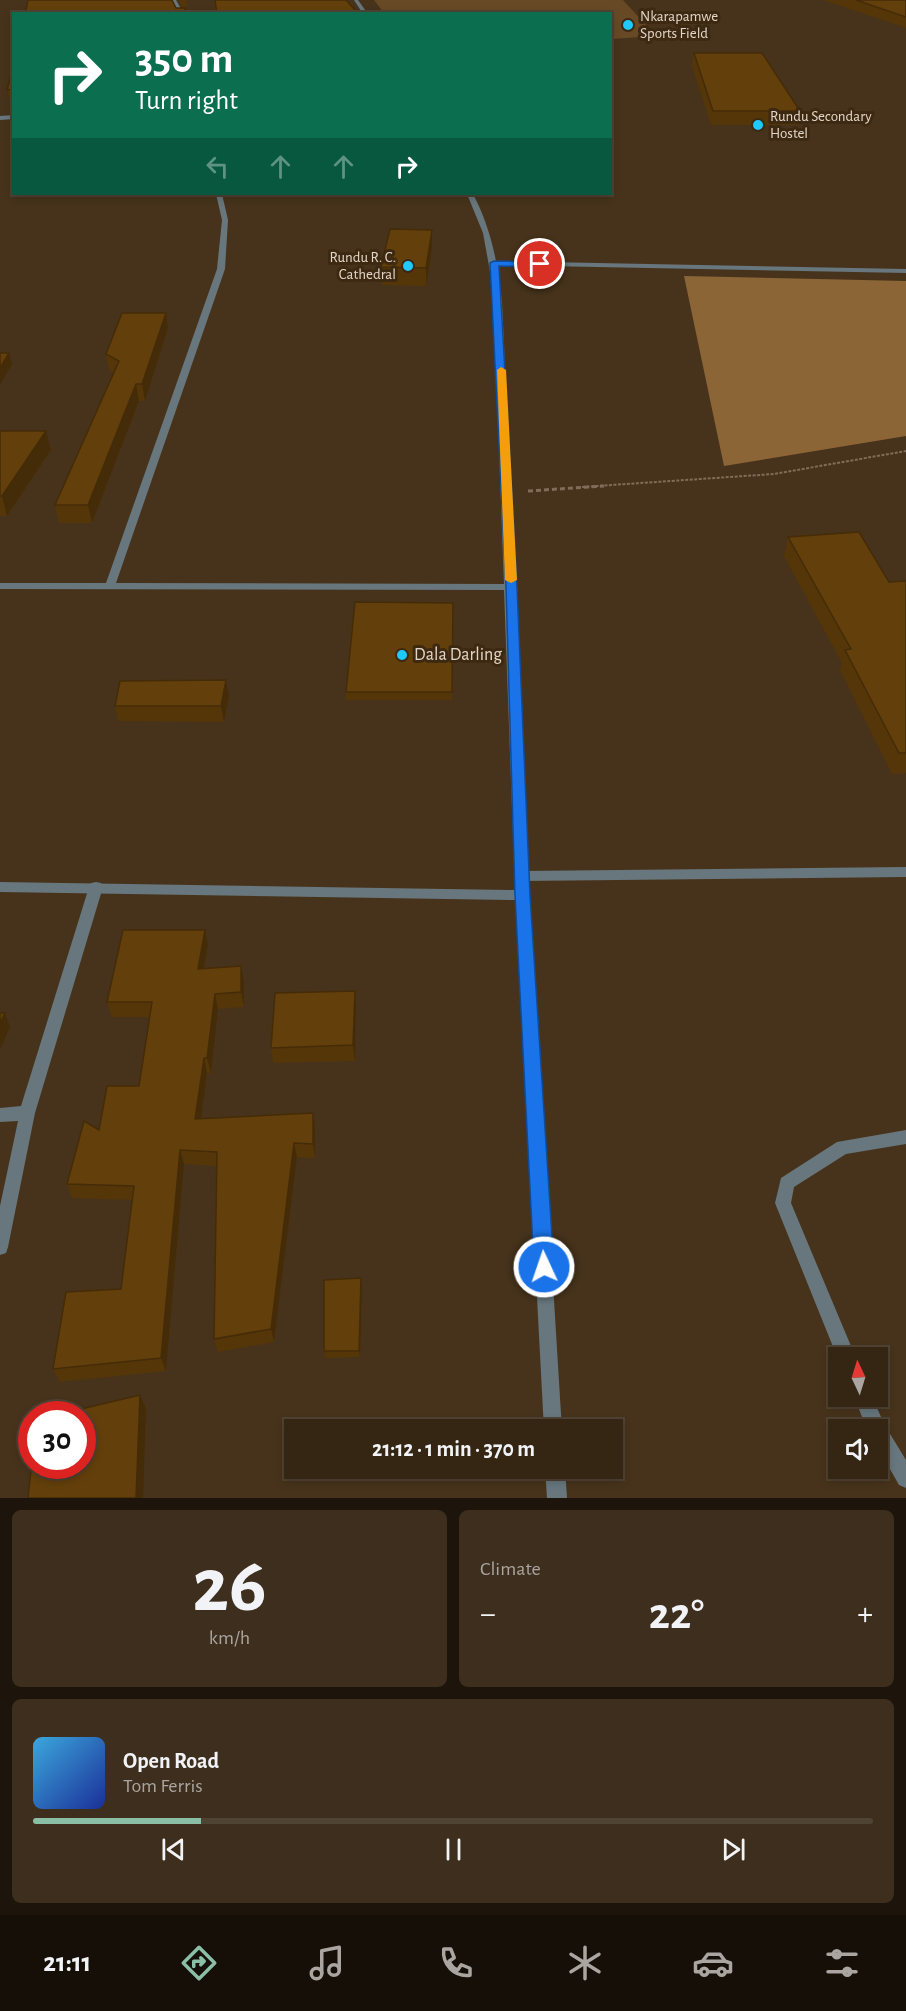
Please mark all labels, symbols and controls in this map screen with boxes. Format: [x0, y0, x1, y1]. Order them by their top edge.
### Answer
place label: Nkarapamwe Sports Field [640, 9, 718, 41]
marker: Nkarapamwe Sports Field [621, 18, 635, 32]
icon: right [36, 36, 114, 114]
text: 350 m [135, 38, 233, 80]
text: Turn right [135, 87, 238, 114]
place label: Rundu Secondary Hostel [770, 109, 872, 141]
marker: Rundu Secondary Hostel [751, 118, 765, 132]
icon: left [201, 150, 234, 183]
icon: ahead [264, 150, 297, 183]
icon: ahead [327, 150, 360, 183]
icon: right [390, 150, 423, 183]
pin [514, 238, 565, 289]
icon: arrive [523, 247, 556, 280]
place label: Rundu R. C. Cathedral [329, 250, 396, 282]
marker: Rundu R. C. Cathedral [401, 259, 415, 273]
place label: Dala Darling [414, 646, 502, 664]
marker: Dala Darling [395, 648, 409, 662]
position arrow [512, 1235, 576, 1299]
north arrow [828, 1347, 888, 1407]
map controls [828, 1347, 888, 1479]
speed limit sign: 30 [18, 1401, 96, 1479]
button: sound [828, 1419, 888, 1479]
text: 21:12 · 1 min · 370 m [372, 1438, 535, 1460]
text: 26 [192, 1548, 267, 1626]
text: Climate [480, 1559, 541, 1579]
text: 22° [649, 1592, 704, 1637]
text: − [480, 1598, 496, 1631]
text: + [857, 1598, 873, 1631]
text: km/h [209, 1628, 250, 1648]
text: Open Road [123, 1750, 219, 1772]
text: Tom Ferris [123, 1776, 203, 1796]
icon: previous [157, 1833, 190, 1866]
icon: pause [437, 1833, 470, 1866]
icon: next [717, 1833, 750, 1866]
icon: directions [178, 1942, 220, 1984]
icon: music [306, 1942, 348, 1984]
icon: phone [435, 1942, 477, 1984]
icon: climate [564, 1942, 606, 1984]
icon: car [692, 1942, 734, 1984]
icon: filters [821, 1942, 863, 1984]
text: 21:11 [43, 1949, 91, 1976]

